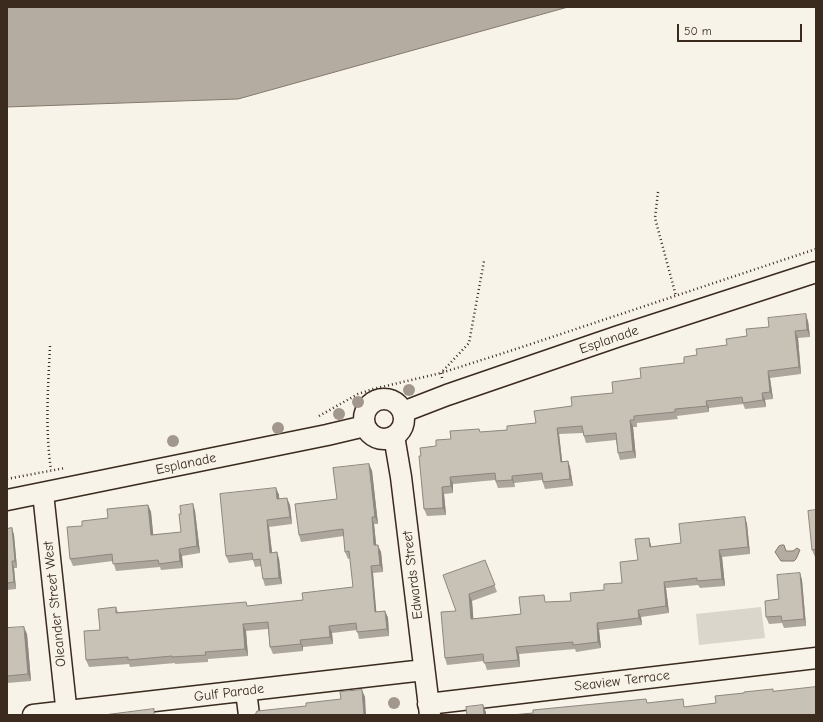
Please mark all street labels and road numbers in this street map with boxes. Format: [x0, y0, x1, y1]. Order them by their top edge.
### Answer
street label: Esplanade [577, 322, 641, 358]
street label: Esplanade [154, 449, 218, 479]
street label: Edwards Street [399, 530, 427, 620]
street label: Oleander Street West [40, 540, 70, 668]
street label: Seaview Terrace [573, 667, 671, 695]
street label: Gulf Parade [193, 680, 265, 706]

